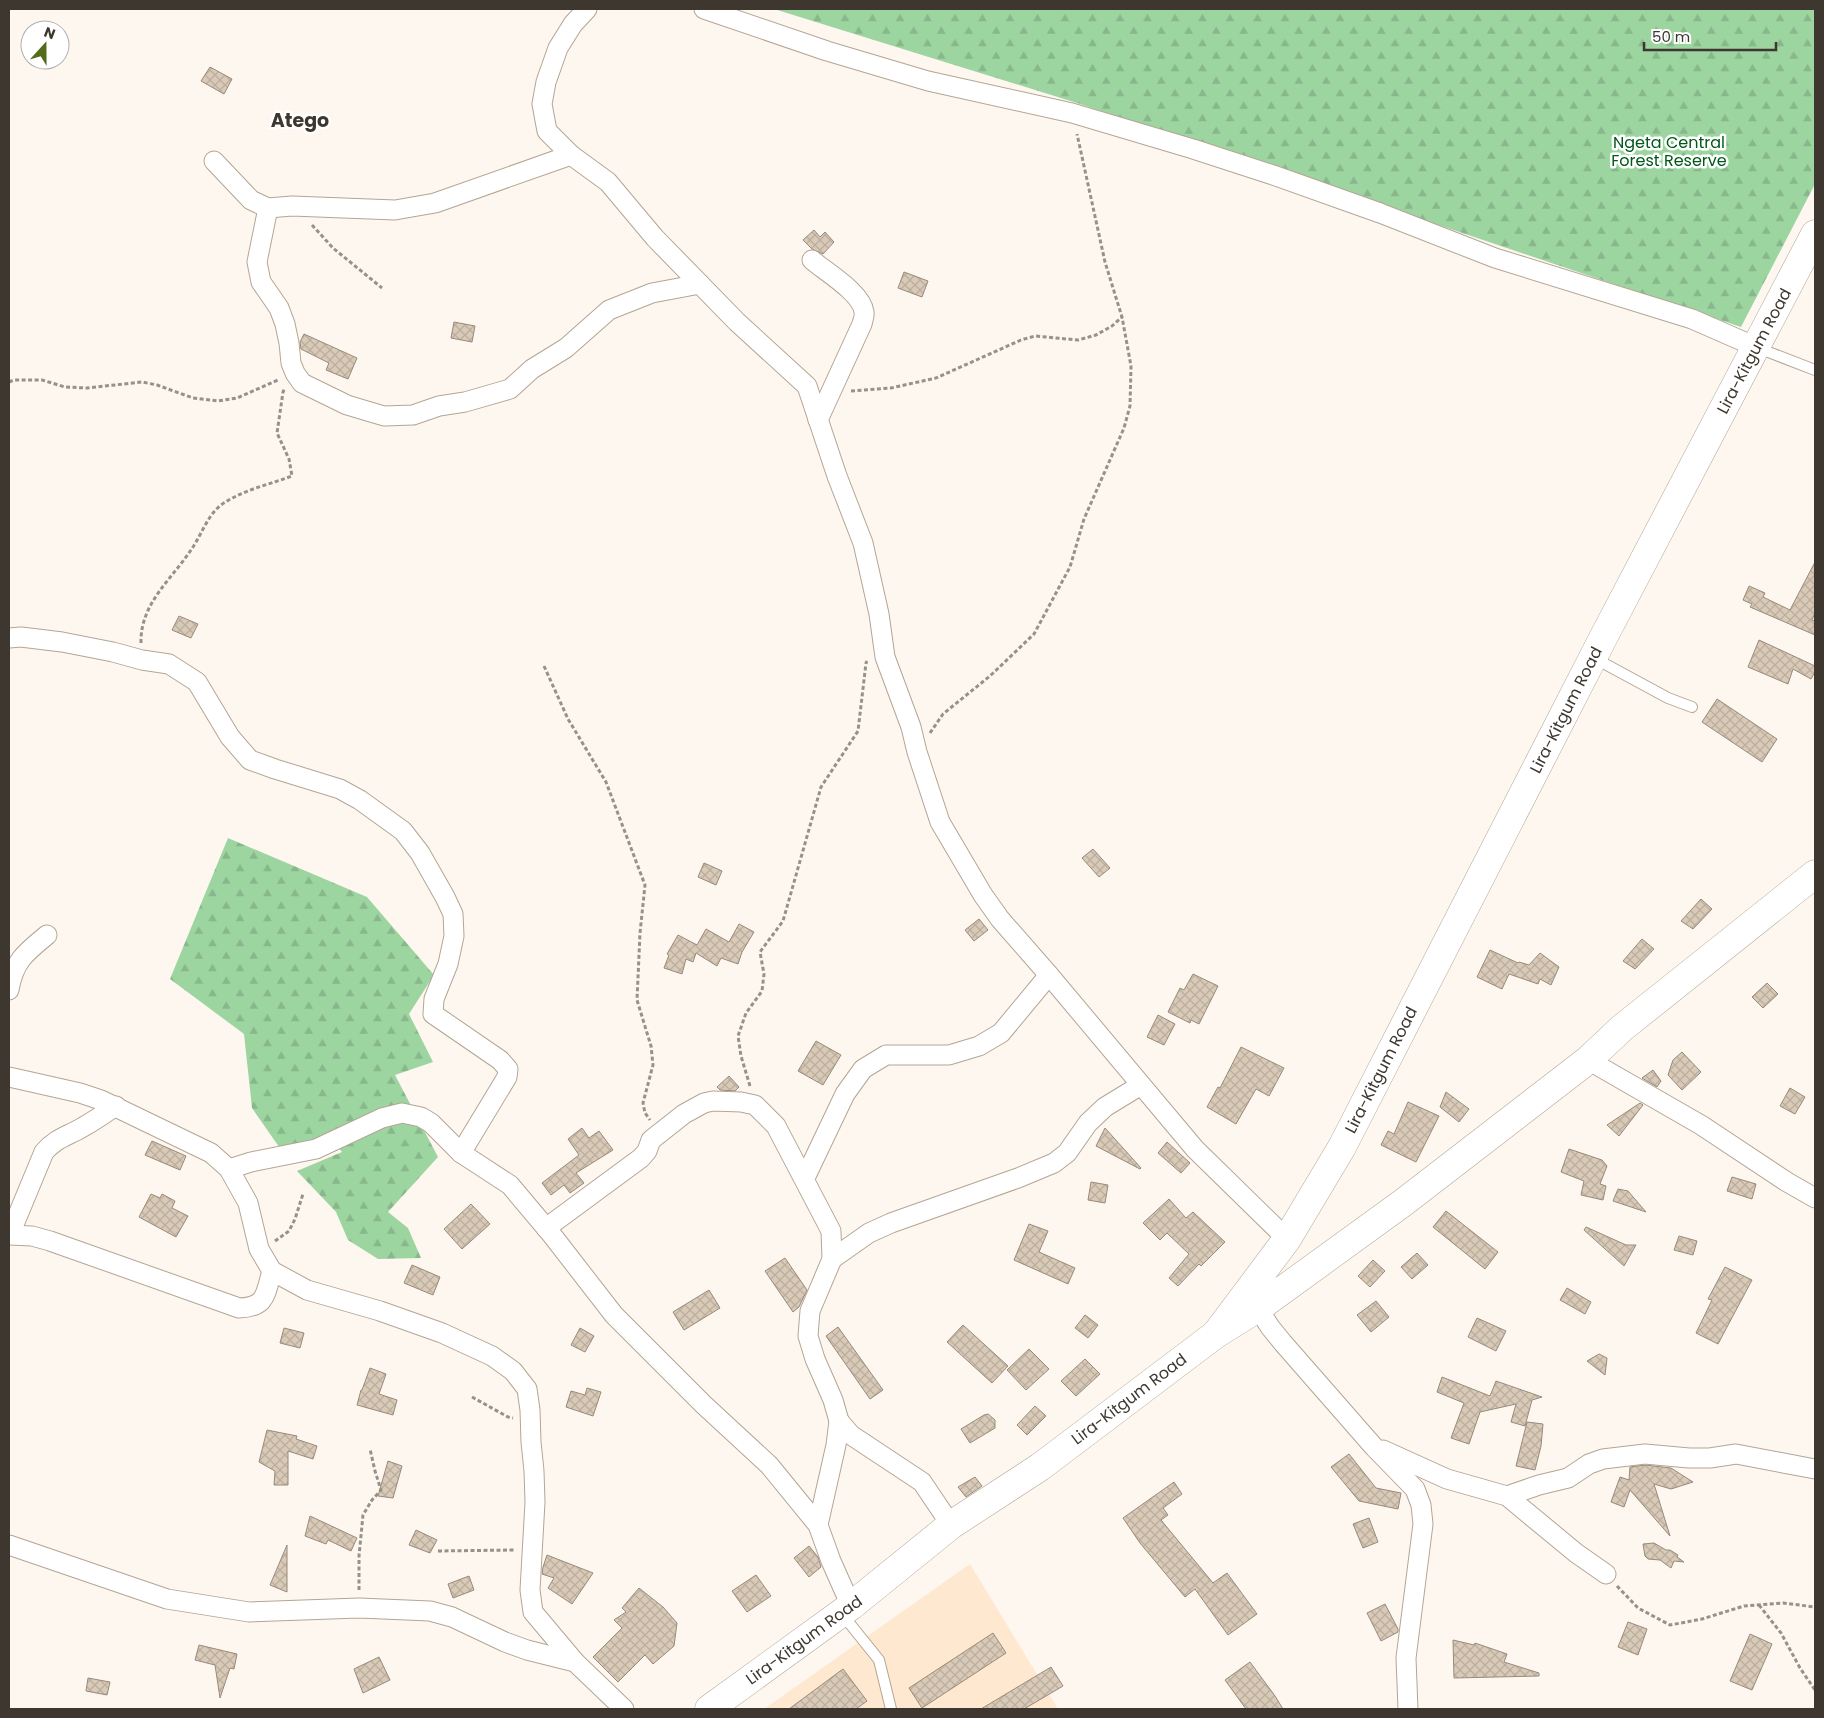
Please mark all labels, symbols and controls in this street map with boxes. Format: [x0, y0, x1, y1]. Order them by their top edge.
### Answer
north arrow [20, 20, 70, 70]
scale bar [1644, 20, 1776, 52]
text: N [41, 22, 58, 44]
text: 50 m [1652, 26, 1690, 47]
district label: Atego [271, 107, 329, 134]
park label: Ngeta Central Forest Reserve [1611, 131, 1727, 172]
street label: Lira-Kitgum Road [1711, 284, 1797, 418]
street label: Lira-Kitgum Road [1524, 643, 1608, 777]
street label: Lira-Kitgum Road [1339, 1003, 1423, 1137]
street label: Lira-Kitgum Road [1066, 1348, 1192, 1450]
street label: Lira-Kitgum Road [741, 1590, 867, 1690]

